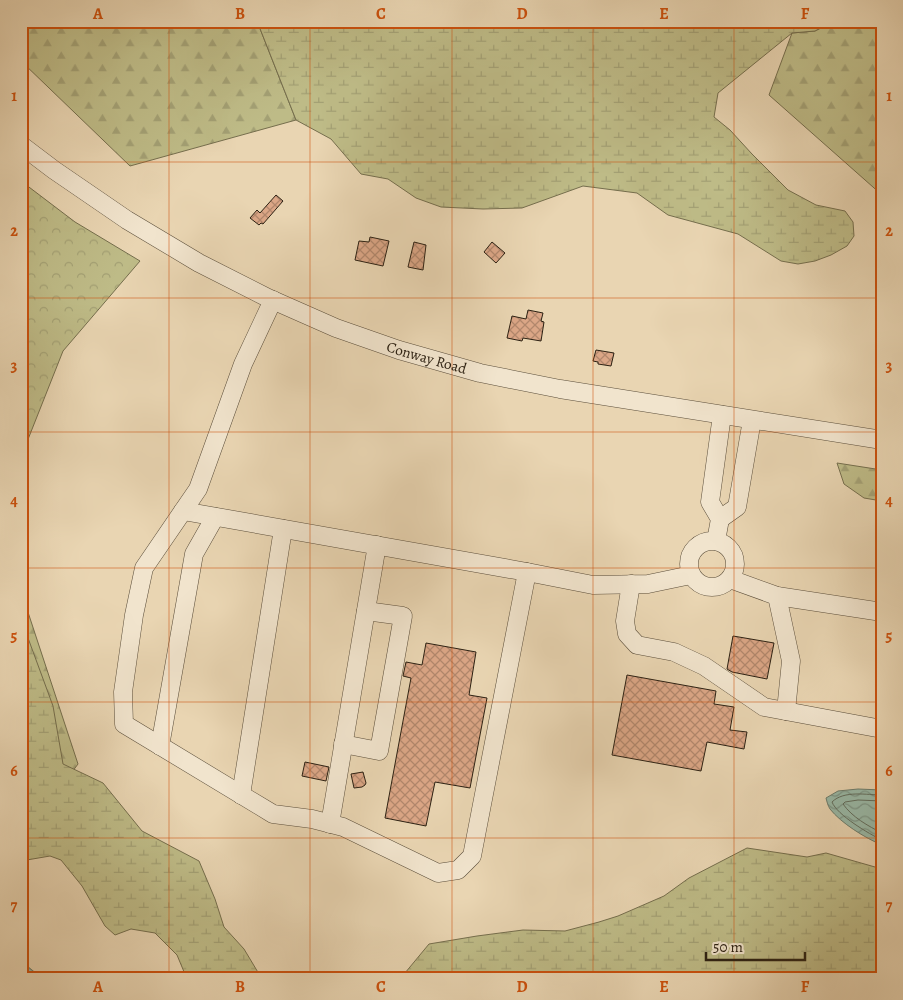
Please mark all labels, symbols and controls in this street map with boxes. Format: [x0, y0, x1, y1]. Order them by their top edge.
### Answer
text: A [92, 3, 104, 25]
text: B [235, 3, 245, 25]
text: C [376, 3, 386, 25]
text: D [516, 3, 528, 25]
text: E [659, 3, 669, 25]
text: F [801, 3, 810, 25]
text: 1 [11, 85, 17, 107]
text: 1 [886, 85, 892, 107]
text: 2 [10, 220, 18, 242]
text: 2 [885, 220, 893, 242]
street label: Conway Road [384, 336, 470, 379]
text: 3 [11, 355, 18, 377]
text: 3 [886, 355, 893, 377]
text: 4 [10, 490, 18, 512]
text: 4 [885, 490, 893, 512]
text: 5 [11, 625, 18, 647]
text: 5 [886, 625, 893, 647]
text: 6 [10, 760, 18, 782]
text: 6 [885, 760, 893, 782]
text: 7 [11, 895, 18, 917]
text: 7 [886, 895, 893, 917]
scale bar [706, 930, 804, 962]
text: 50 m [713, 937, 743, 957]
text: A [92, 976, 104, 998]
text: B [235, 976, 245, 998]
text: C [376, 976, 386, 998]
text: D [516, 976, 528, 998]
text: E [659, 976, 669, 998]
text: F [801, 976, 810, 998]

